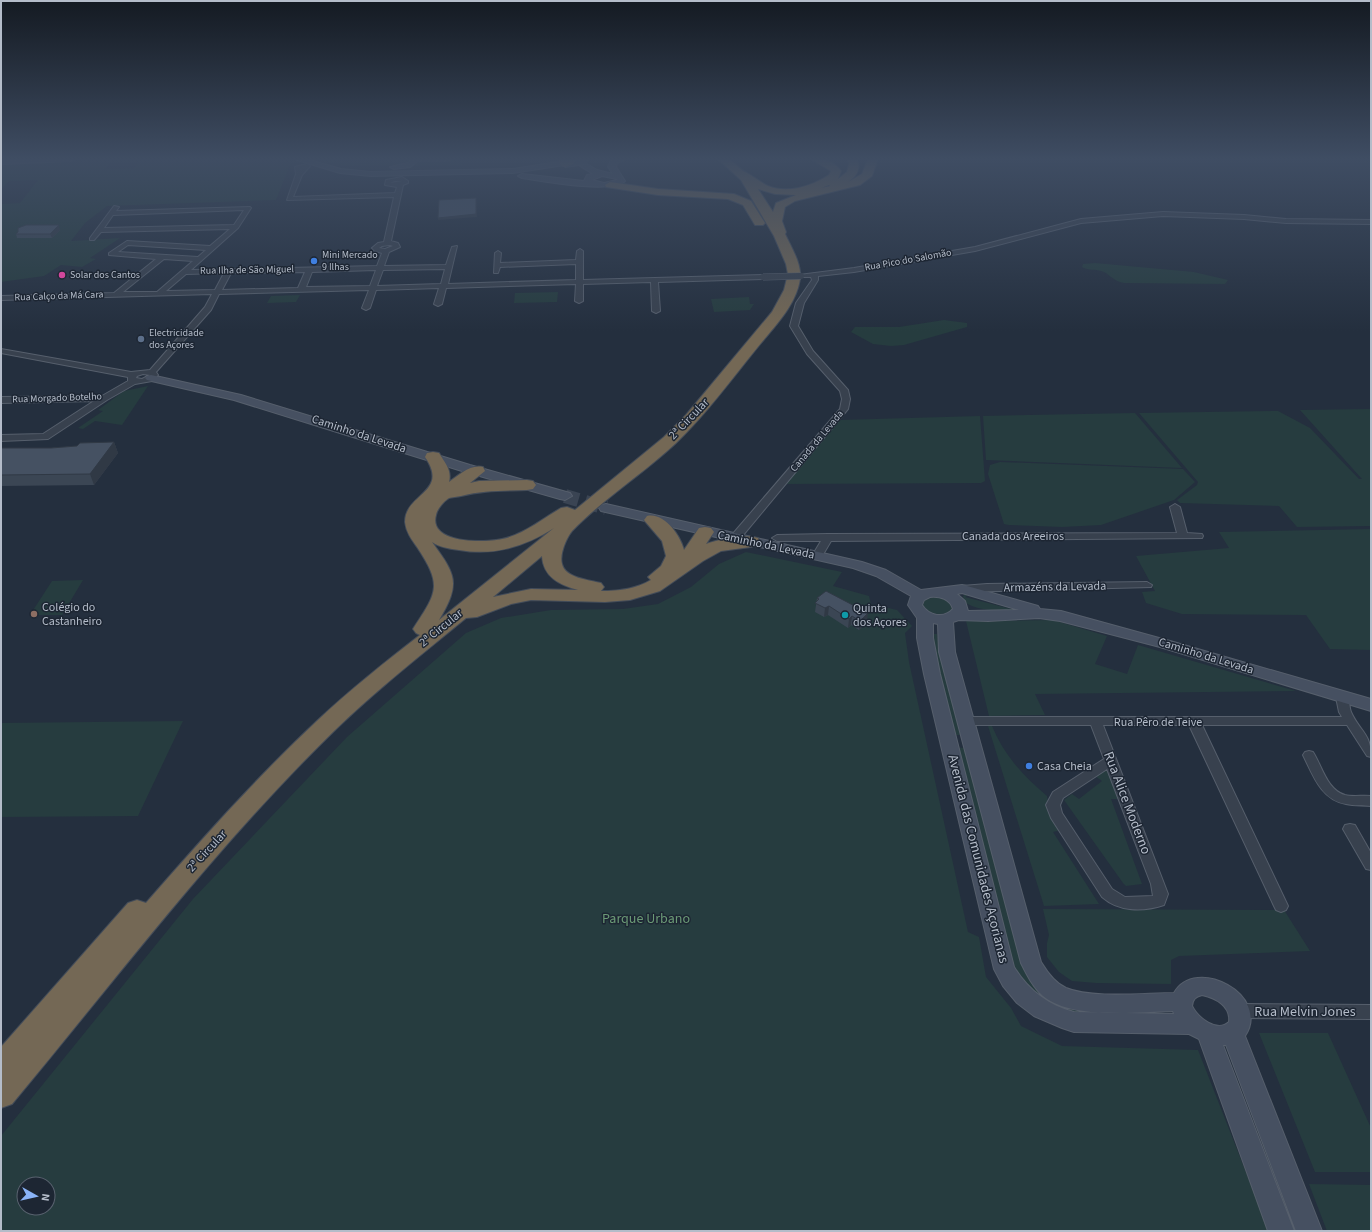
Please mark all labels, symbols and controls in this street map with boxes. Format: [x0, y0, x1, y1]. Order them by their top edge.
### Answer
street label: Rua Pico do Salomão [863, 245, 953, 275]
place label: Mini Mercado 9 Ilhas [322, 248, 378, 274]
marker: Mini Mercado 9 Ilhas [309, 256, 319, 266]
street label: Rua Ilha de São Miguel [200, 262, 294, 278]
place label: Solar dos Cantos [70, 268, 140, 282]
marker: Solar dos Cantos [57, 270, 67, 280]
street label: Rua Calço da Má Cara [14, 287, 104, 305]
place label: Electricidade dos Açores [149, 326, 204, 352]
marker: Electricidade dos Açores [136, 334, 146, 344]
street label: Rua Morgado Botelho [12, 389, 102, 407]
street label: 2ª Circular [665, 394, 714, 443]
street label: Canada da Levada [787, 407, 847, 475]
street label: Caminho da Levada [309, 411, 409, 457]
street label: Caminho da Levada [716, 526, 816, 564]
street label: Canada dos Areeiros [962, 528, 1064, 545]
street label: Armazéns da Levada [1004, 578, 1106, 596]
place label: Colégio do Castanheiro [42, 599, 102, 630]
place label: Quinta dos Açores [853, 600, 907, 631]
street label: 2ª Circular [416, 605, 467, 651]
marker: Colégio do Castanheiro [29, 609, 39, 619]
marker: Quinta dos Açores [840, 610, 850, 620]
street label: Caminho da Levada [1156, 633, 1256, 679]
street label: Rua Pêro de Teive [1114, 714, 1202, 731]
street label: Rua Alice Moderno [1098, 749, 1156, 857]
street label: Avenida das Comunidades Açorianas [942, 753, 1014, 966]
place label: Casa Cheia [1037, 758, 1092, 775]
marker: Casa Cheia [1024, 761, 1034, 771]
street label: 2ª Circular [183, 826, 231, 876]
park label: Parque Urbano [602, 909, 690, 929]
street label: Rua Melvin Jones [1254, 1002, 1356, 1022]
north arrow [16, 1176, 56, 1216]
text: N [37, 1193, 53, 1202]

